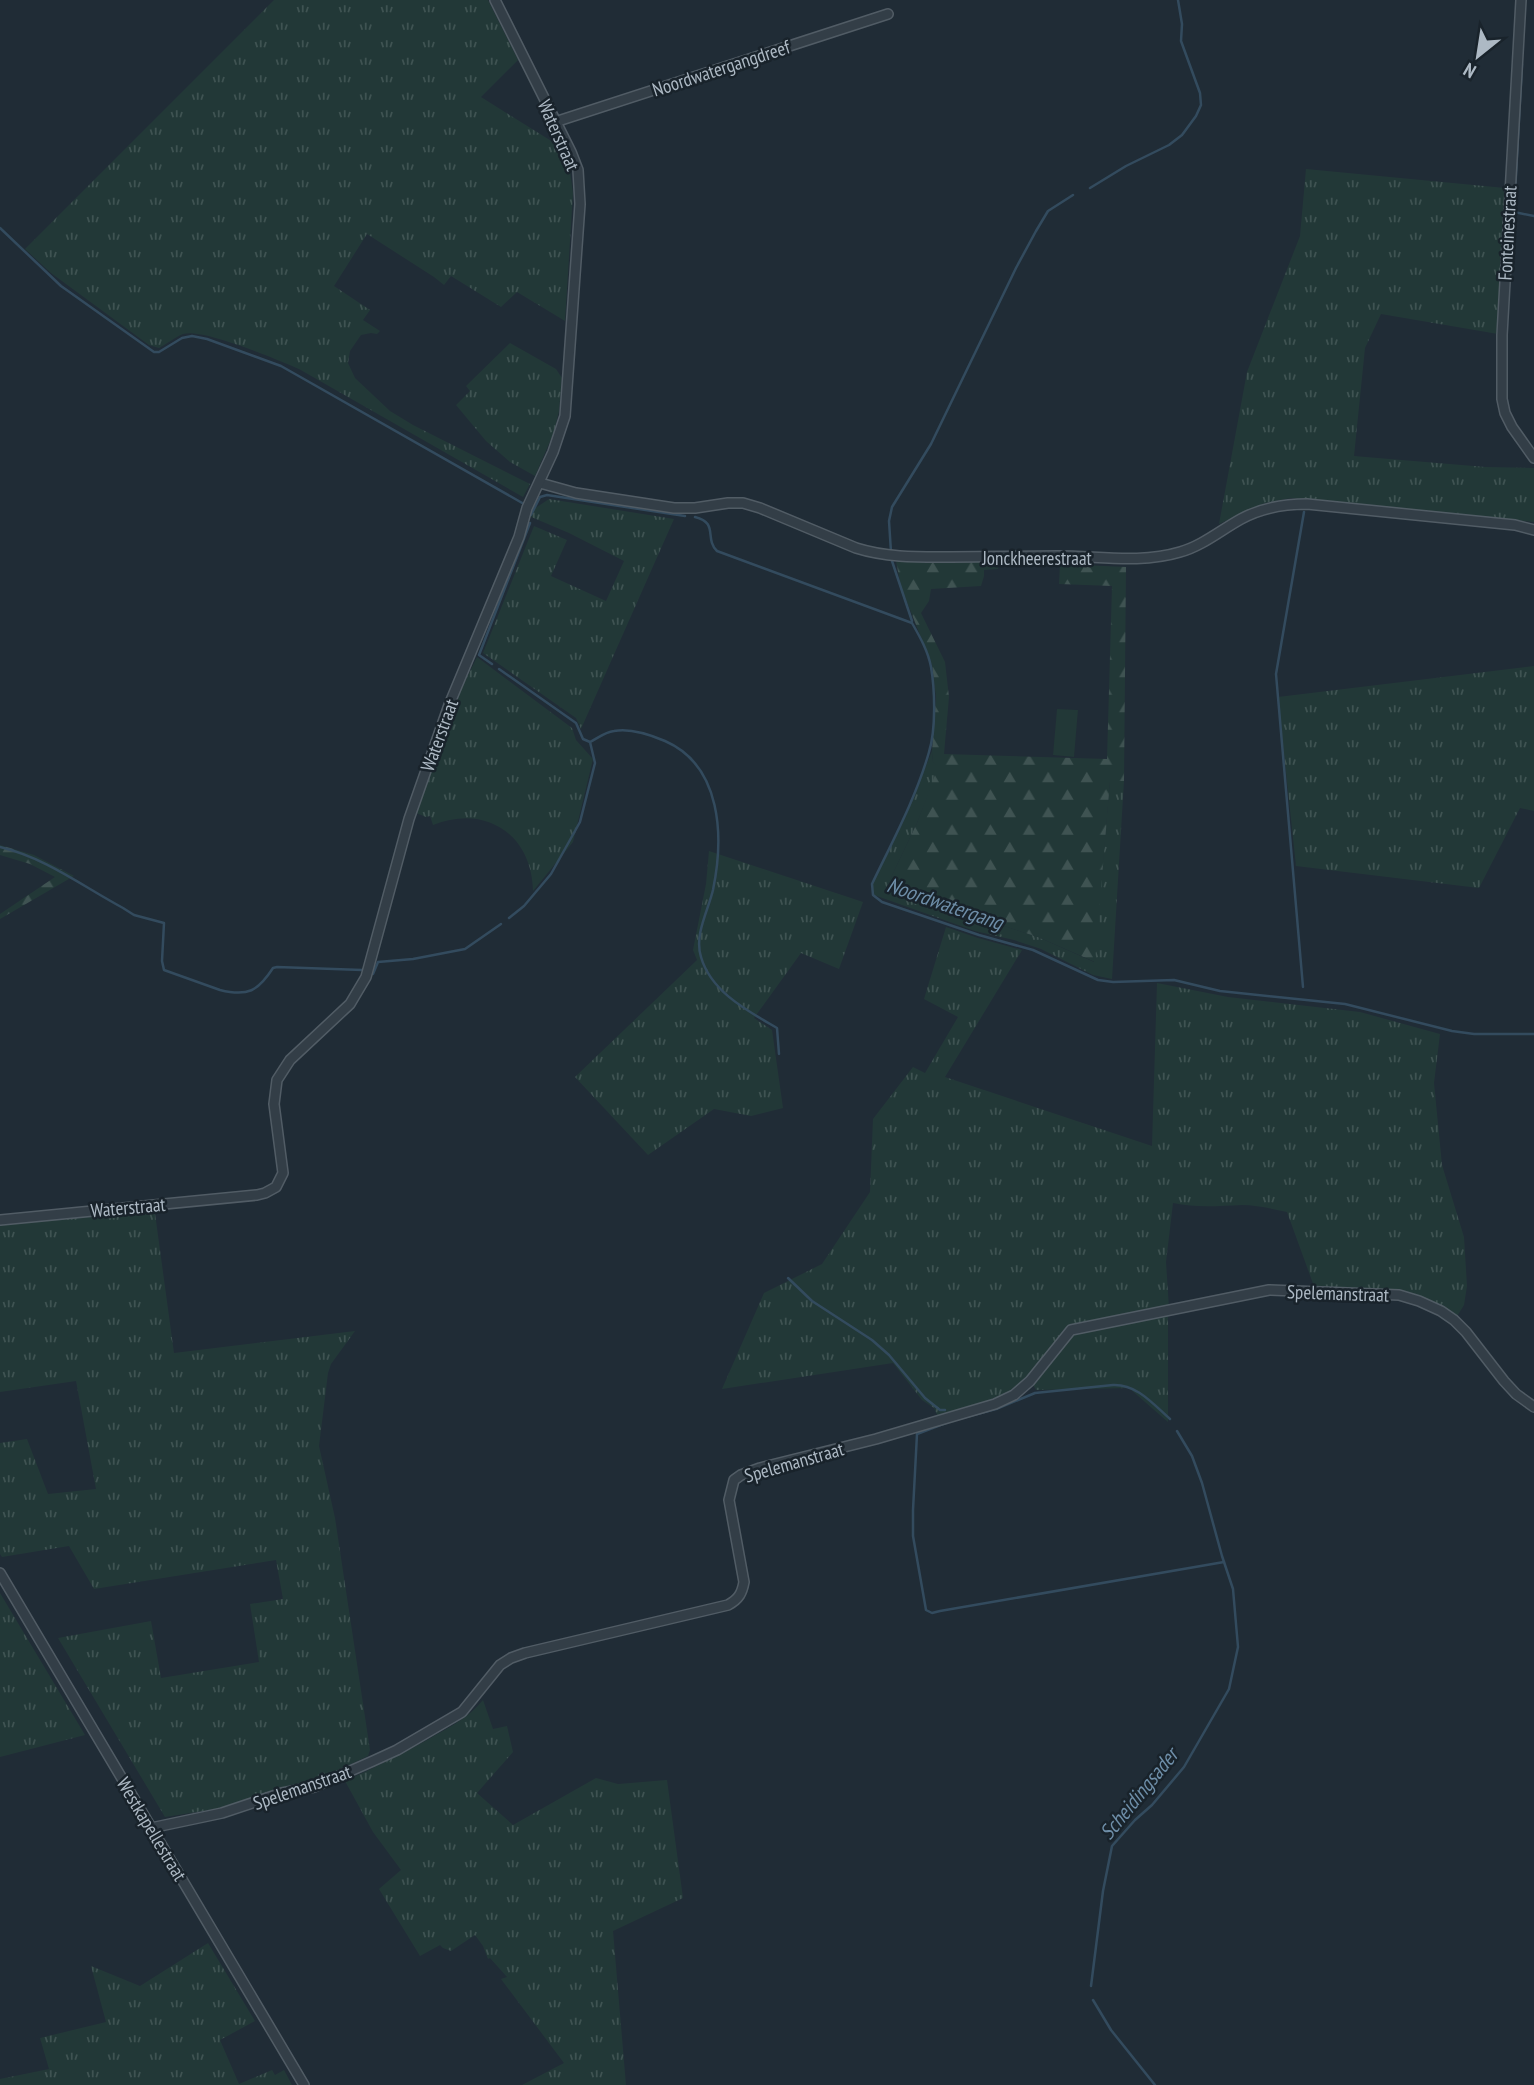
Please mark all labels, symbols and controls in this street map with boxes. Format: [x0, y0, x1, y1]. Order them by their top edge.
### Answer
north arrow [1443, 21, 1513, 91]
street label: Noordwatergangdreef [649, 34, 794, 102]
text: N [1459, 58, 1480, 84]
street label: Waterstraat [533, 96, 586, 175]
street label: Fonteinestraat [1493, 184, 1522, 281]
street label: Jonckheerestraat [981, 546, 1093, 570]
street label: Waterstraat [415, 695, 463, 774]
water label: Noordwatergang [884, 871, 1009, 937]
street label: Waterstraat [90, 1192, 167, 1222]
street label: Spelemanstraat [1287, 1279, 1390, 1307]
street label: Spelemanstraat [742, 1436, 847, 1488]
water label: Scheidingsader [1094, 1740, 1186, 1845]
street label: Spelemanstraat [250, 1759, 355, 1815]
street label: Westkapellestraat [112, 1773, 193, 1886]

